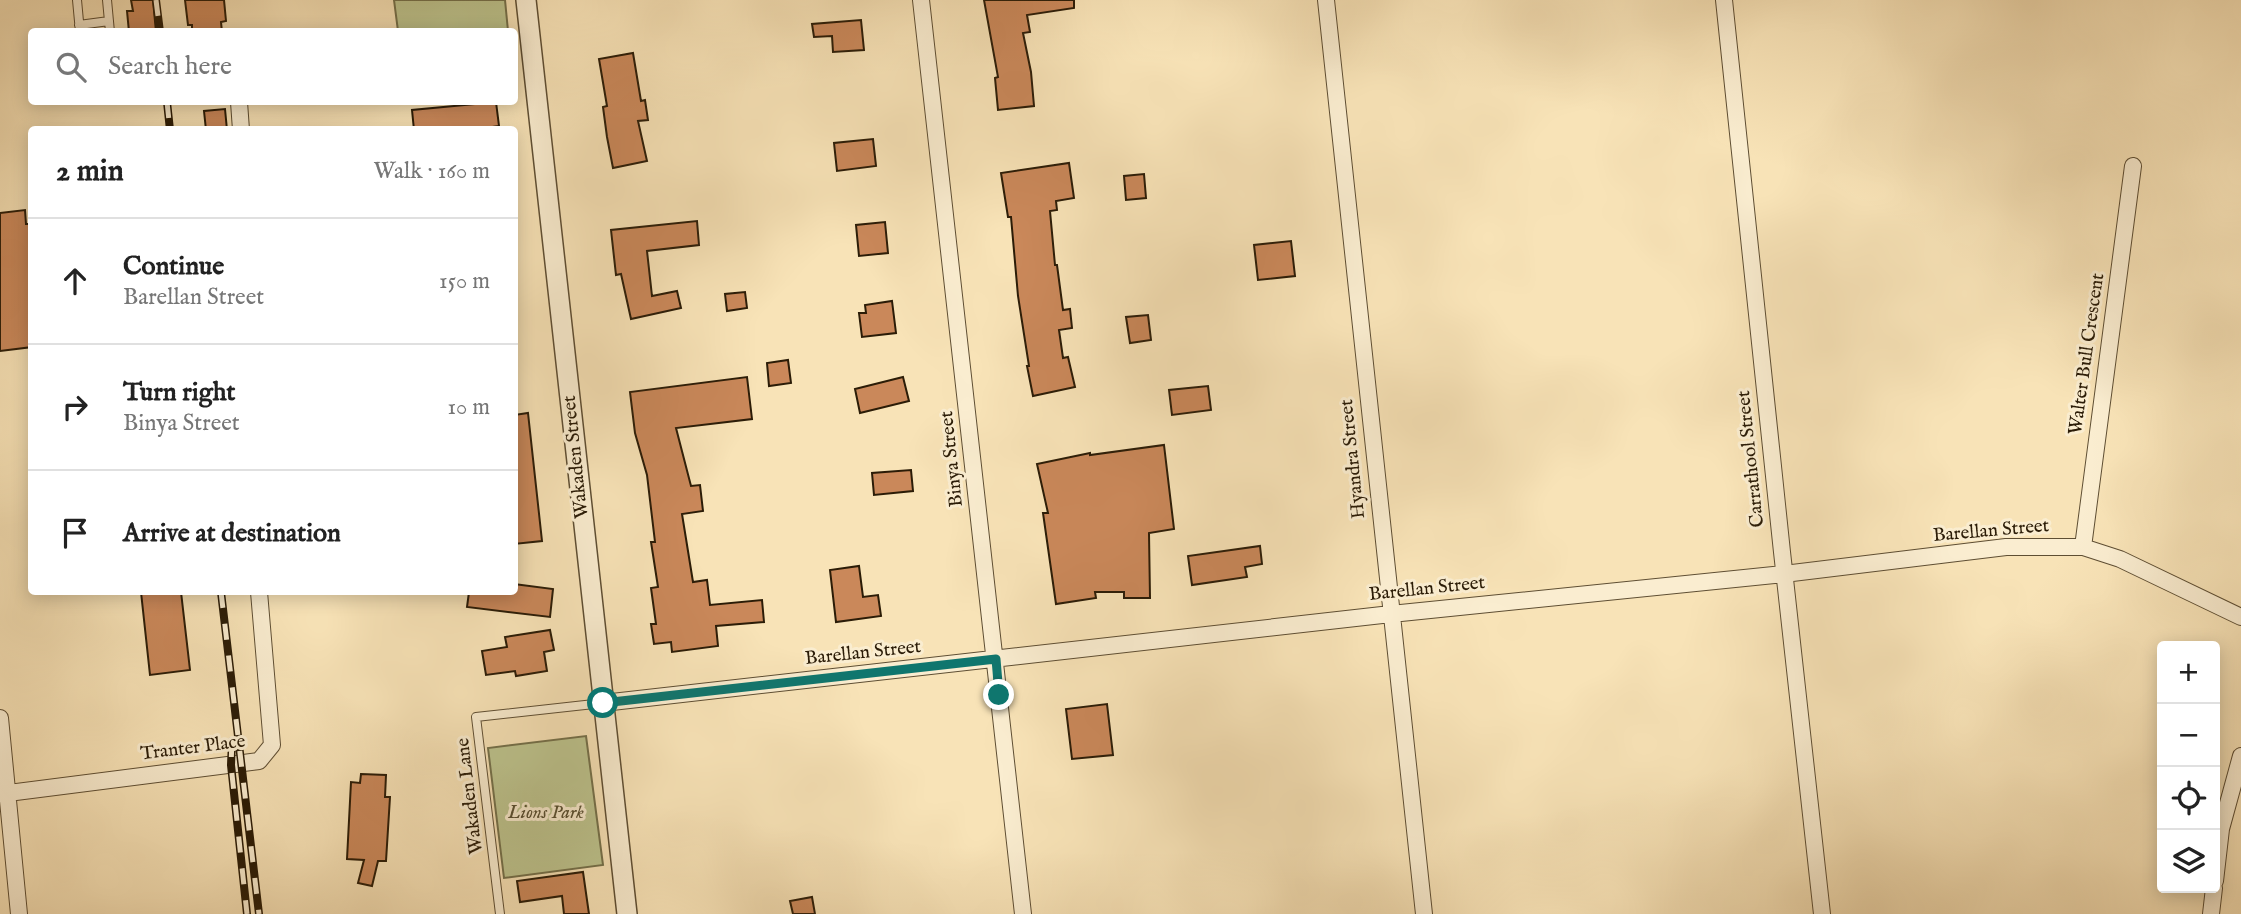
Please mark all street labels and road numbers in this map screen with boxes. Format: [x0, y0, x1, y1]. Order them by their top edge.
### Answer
street label: Walter Bull Crescent [2064, 271, 2110, 436]
street label: Carrathool Street [1732, 389, 1770, 529]
street label: Wakaden Street [558, 394, 594, 520]
street label: Hyandra Street [1335, 398, 1371, 520]
street label: Binya Street [935, 409, 969, 508]
street label: Barellan Street [1932, 514, 2051, 548]
street label: Barellan Street [1368, 571, 1487, 607]
street label: Barellan Street [804, 635, 923, 671]
street label: Tranter Place [139, 730, 247, 766]
street label: Wakaden Lane [451, 736, 489, 856]

